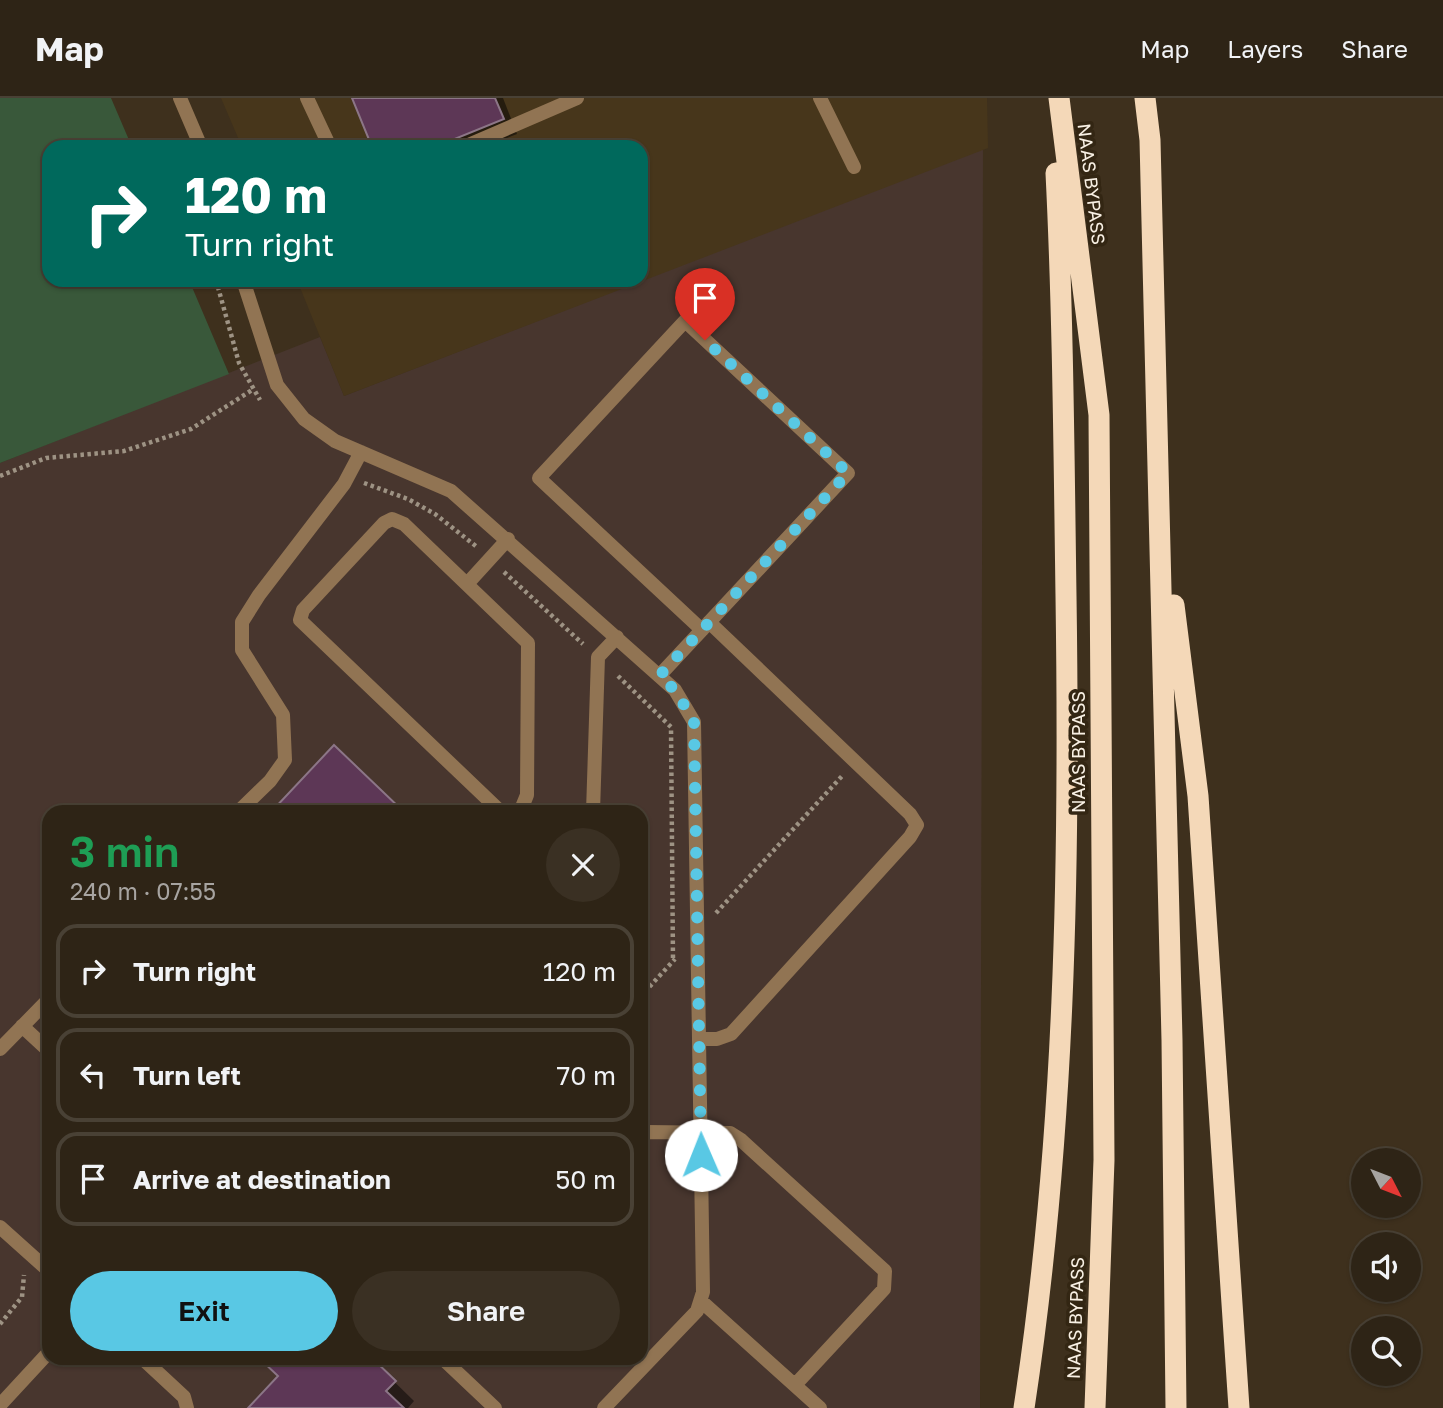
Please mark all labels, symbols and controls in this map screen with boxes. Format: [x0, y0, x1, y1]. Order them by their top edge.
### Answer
text: Map [35, 29, 104, 68]
text: Map [1140, 34, 1189, 63]
text: Layers [1227, 34, 1303, 63]
text: Share [1341, 34, 1408, 63]
street label: NAAS BYPASS [1074, 122, 1110, 246]
text: 120 m [185, 165, 327, 224]
icon: right [70, 168, 161, 259]
text: Turn right [185, 225, 334, 263]
pin [675, 268, 735, 340]
icon: arrive [686, 279, 724, 317]
street label: NAAS BYPASS [1067, 691, 1089, 813]
text: 3 min [70, 826, 179, 876]
button: close [546, 828, 620, 902]
text: 240 m · 07:55 [70, 877, 216, 905]
icon: right [74, 952, 112, 990]
text: Turn right [133, 956, 256, 987]
text: 120 m [543, 956, 616, 987]
icon: left [74, 1056, 112, 1094]
text: Turn left [133, 1060, 241, 1091]
text: 70 m [557, 1060, 616, 1091]
position arrow [664, 1118, 738, 1192]
north arrow [1351, 1148, 1421, 1218]
map controls [1351, 1148, 1421, 1386]
icon: arrive [74, 1160, 112, 1198]
text: Arrive at destination [133, 1164, 391, 1195]
text: 50 m [555, 1164, 616, 1195]
button: sound [1351, 1232, 1421, 1302]
street label: NAAS BYPASS [1062, 1257, 1088, 1379]
button: Exit [70, 1271, 338, 1351]
button: Share [352, 1271, 620, 1351]
button: search [1351, 1316, 1421, 1386]

